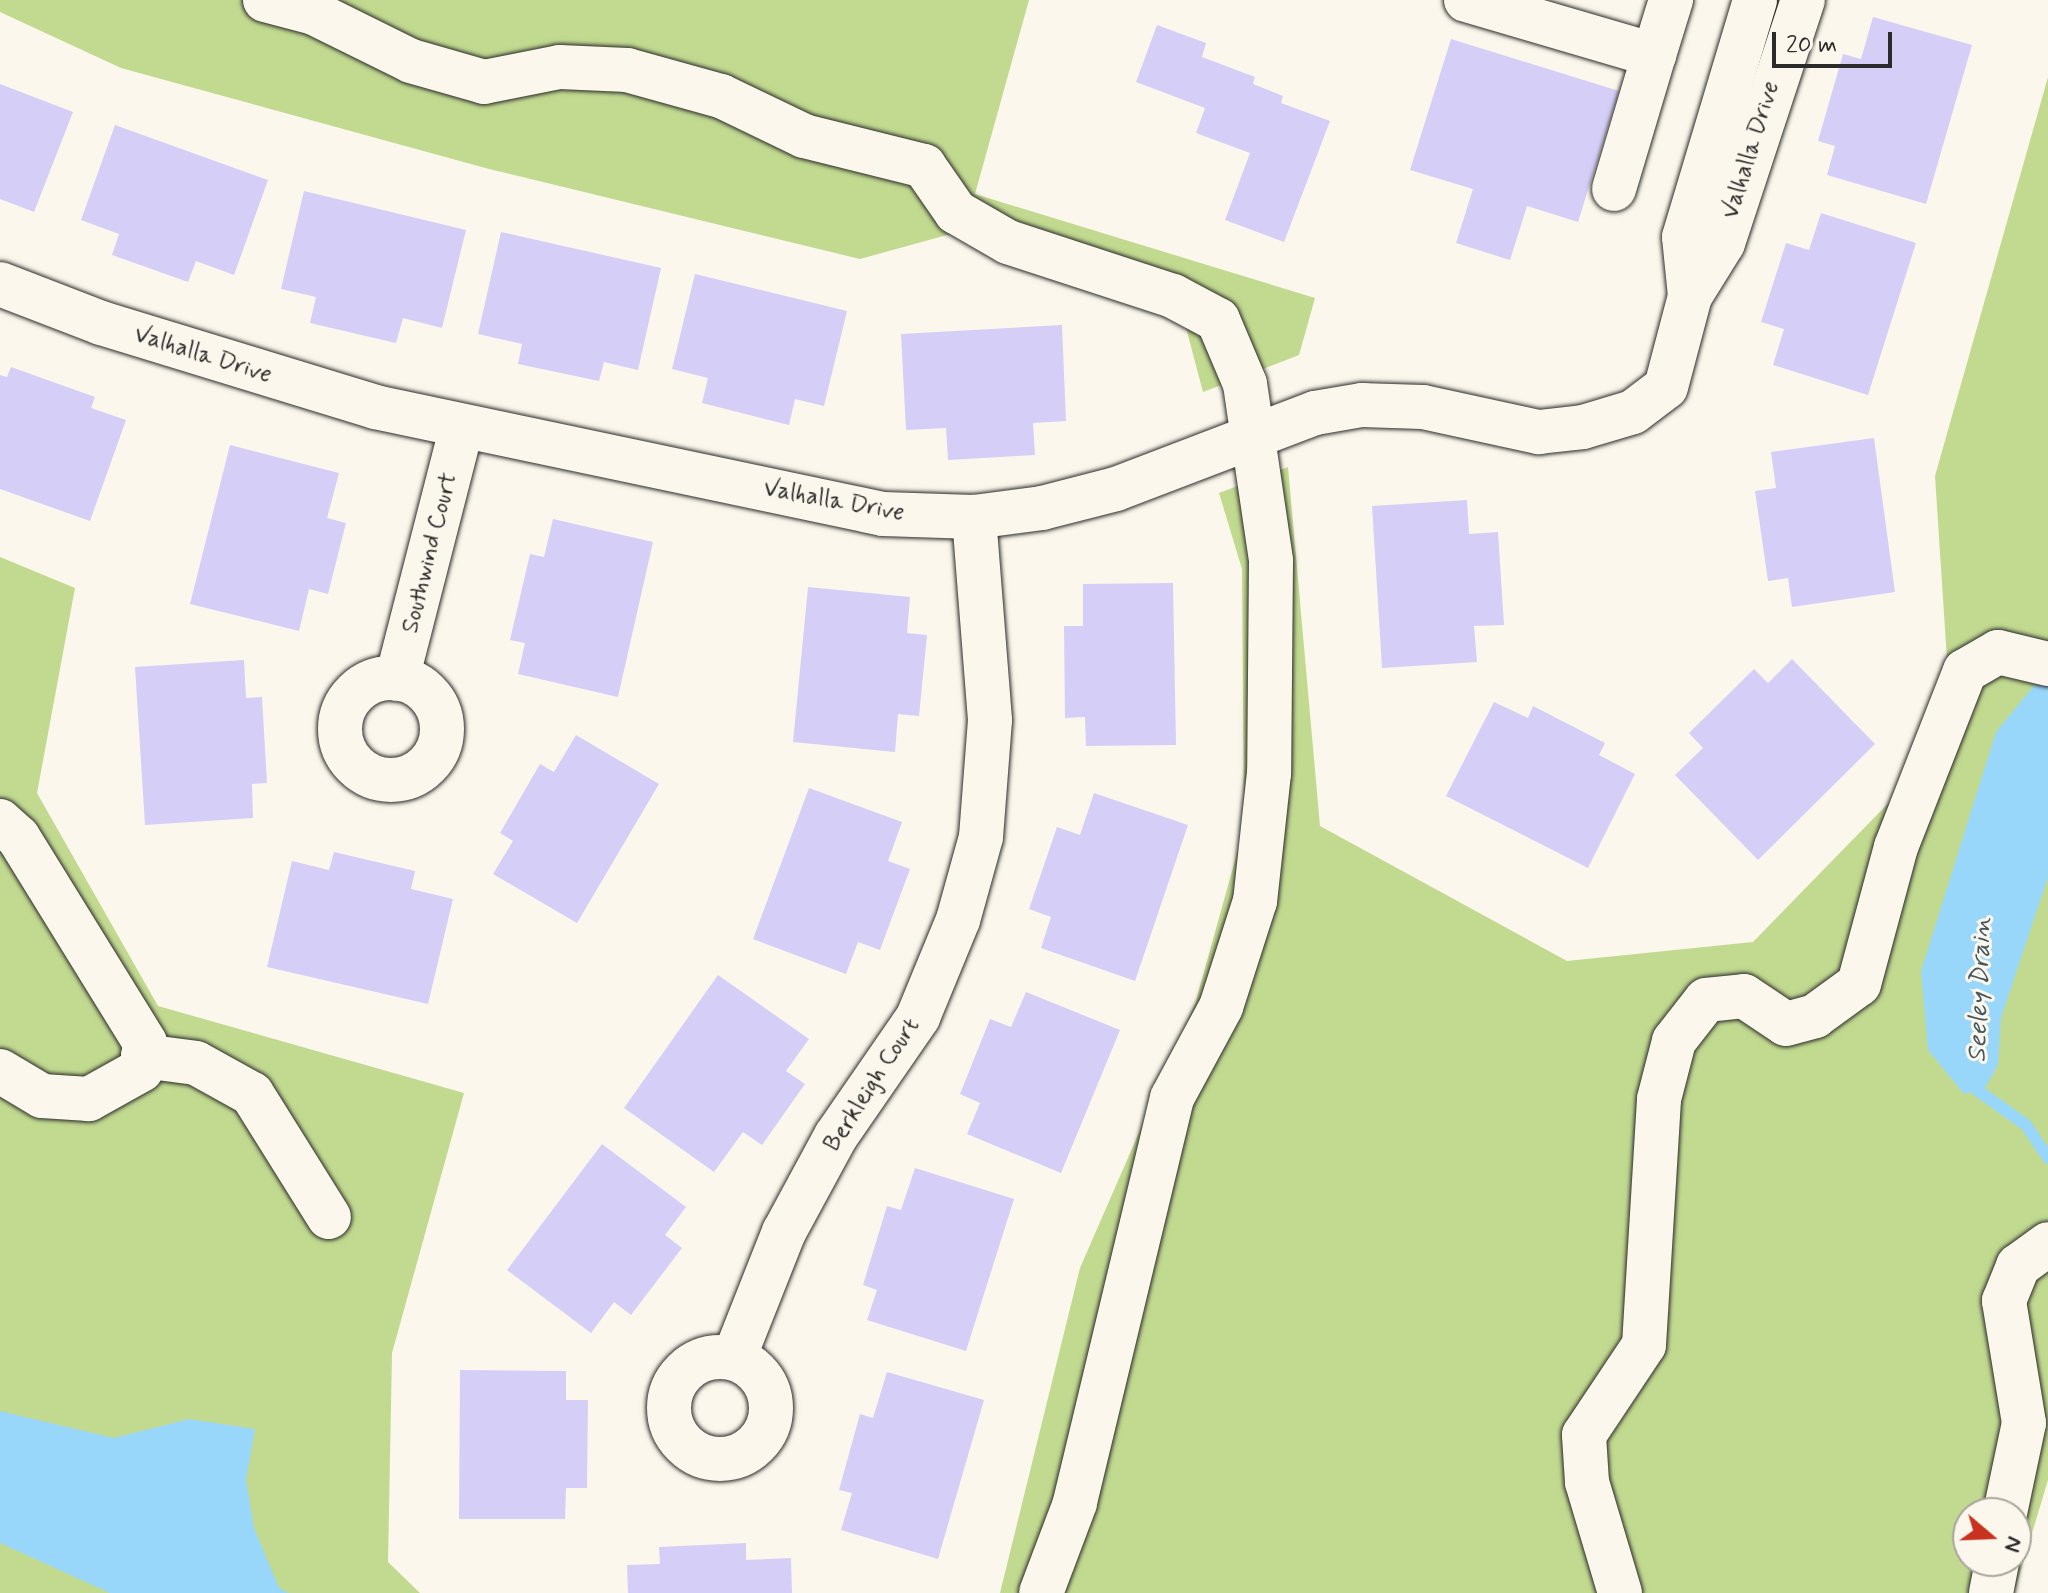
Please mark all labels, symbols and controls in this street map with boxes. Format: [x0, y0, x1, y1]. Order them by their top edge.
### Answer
scale bar [1776, 16, 1896, 66]
text: 20 m [1786, 30, 1837, 61]
street label: Valhalla Drive [1717, 79, 1785, 221]
street label: Valhalla Drive [132, 321, 274, 389]
street label: Southwind Court [396, 470, 464, 636]
street label: Valhalla Drive [762, 475, 906, 527]
water label: Seeley Drain [1963, 917, 1999, 1063]
street label: Berkleigh Court [817, 1011, 927, 1159]
north arrow [1952, 1497, 2032, 1577]
text: N [1997, 1533, 2028, 1556]

